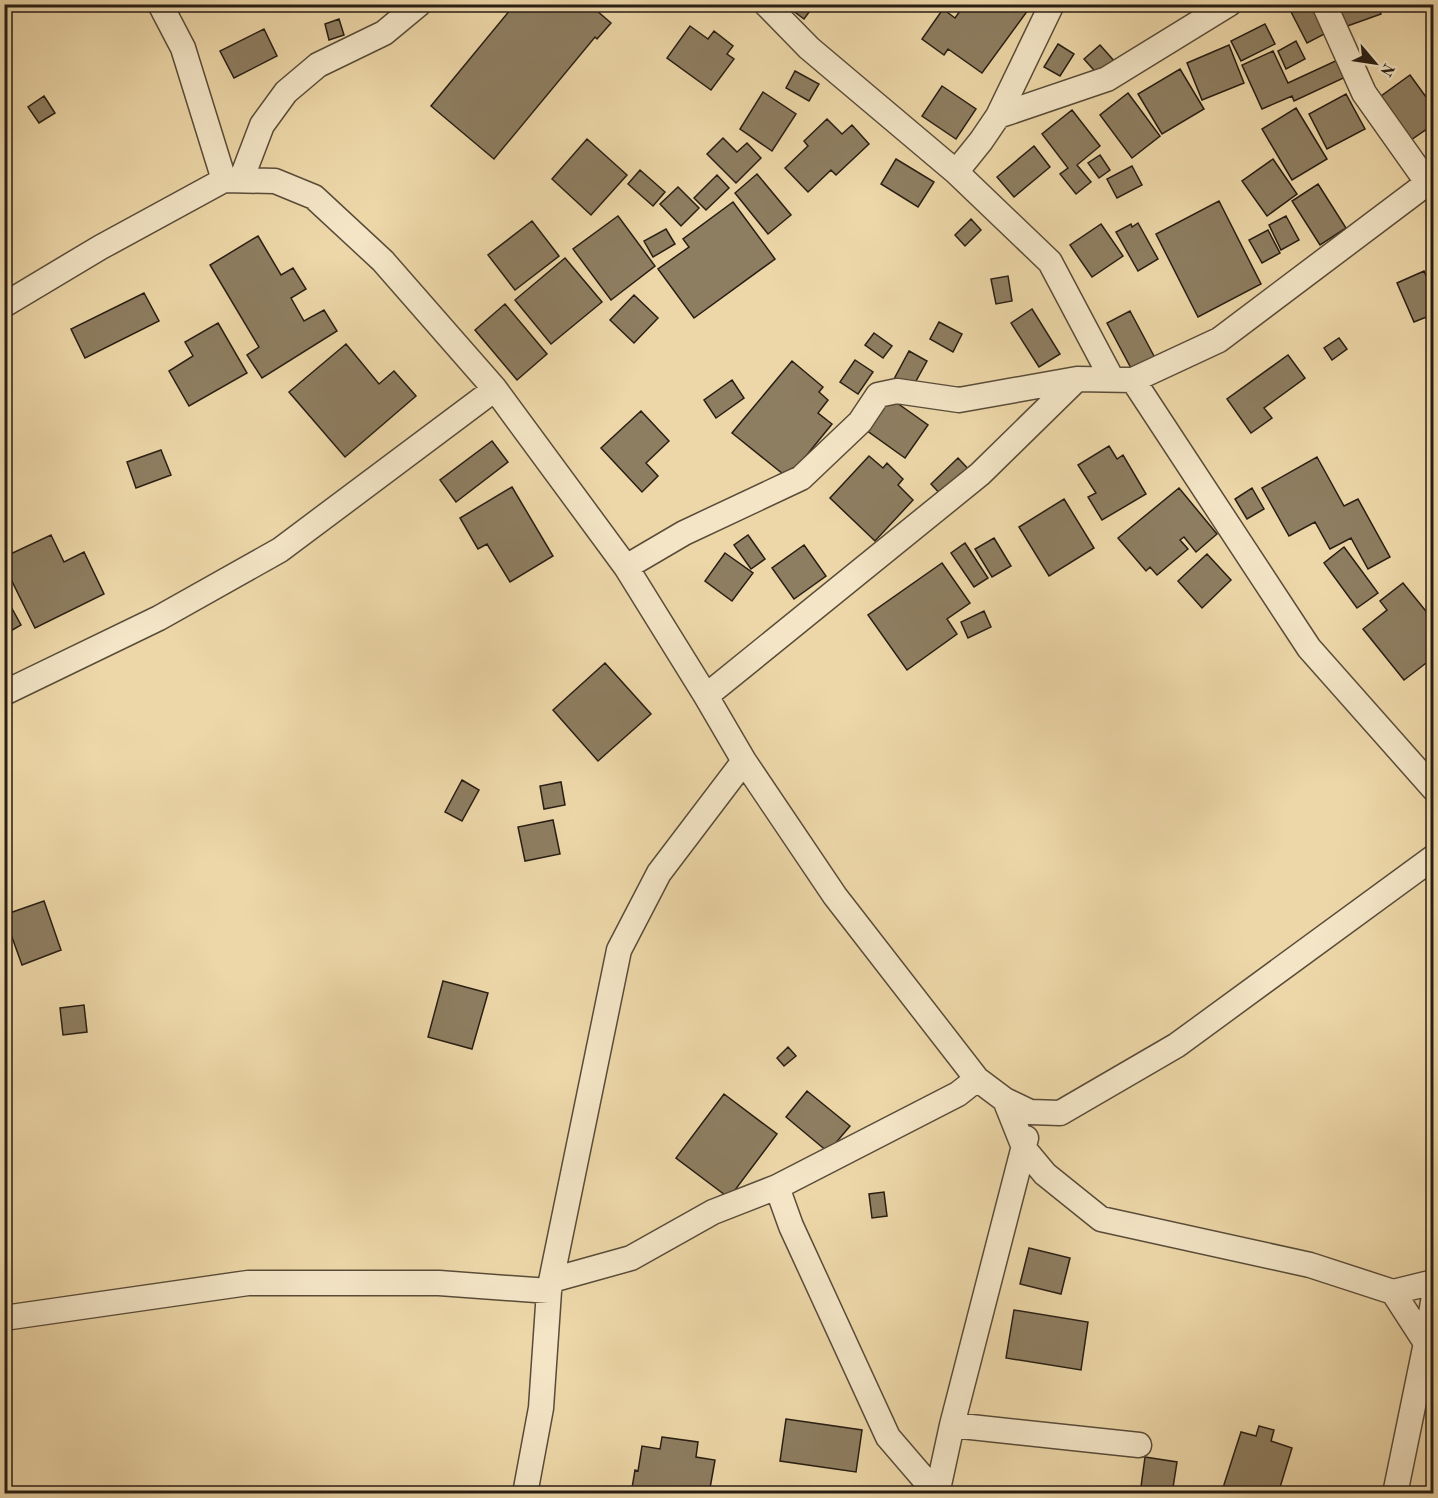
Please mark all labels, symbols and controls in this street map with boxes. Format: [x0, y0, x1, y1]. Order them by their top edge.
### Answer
north arrow [1345, 33, 1405, 93]
text: N [1376, 60, 1396, 79]

